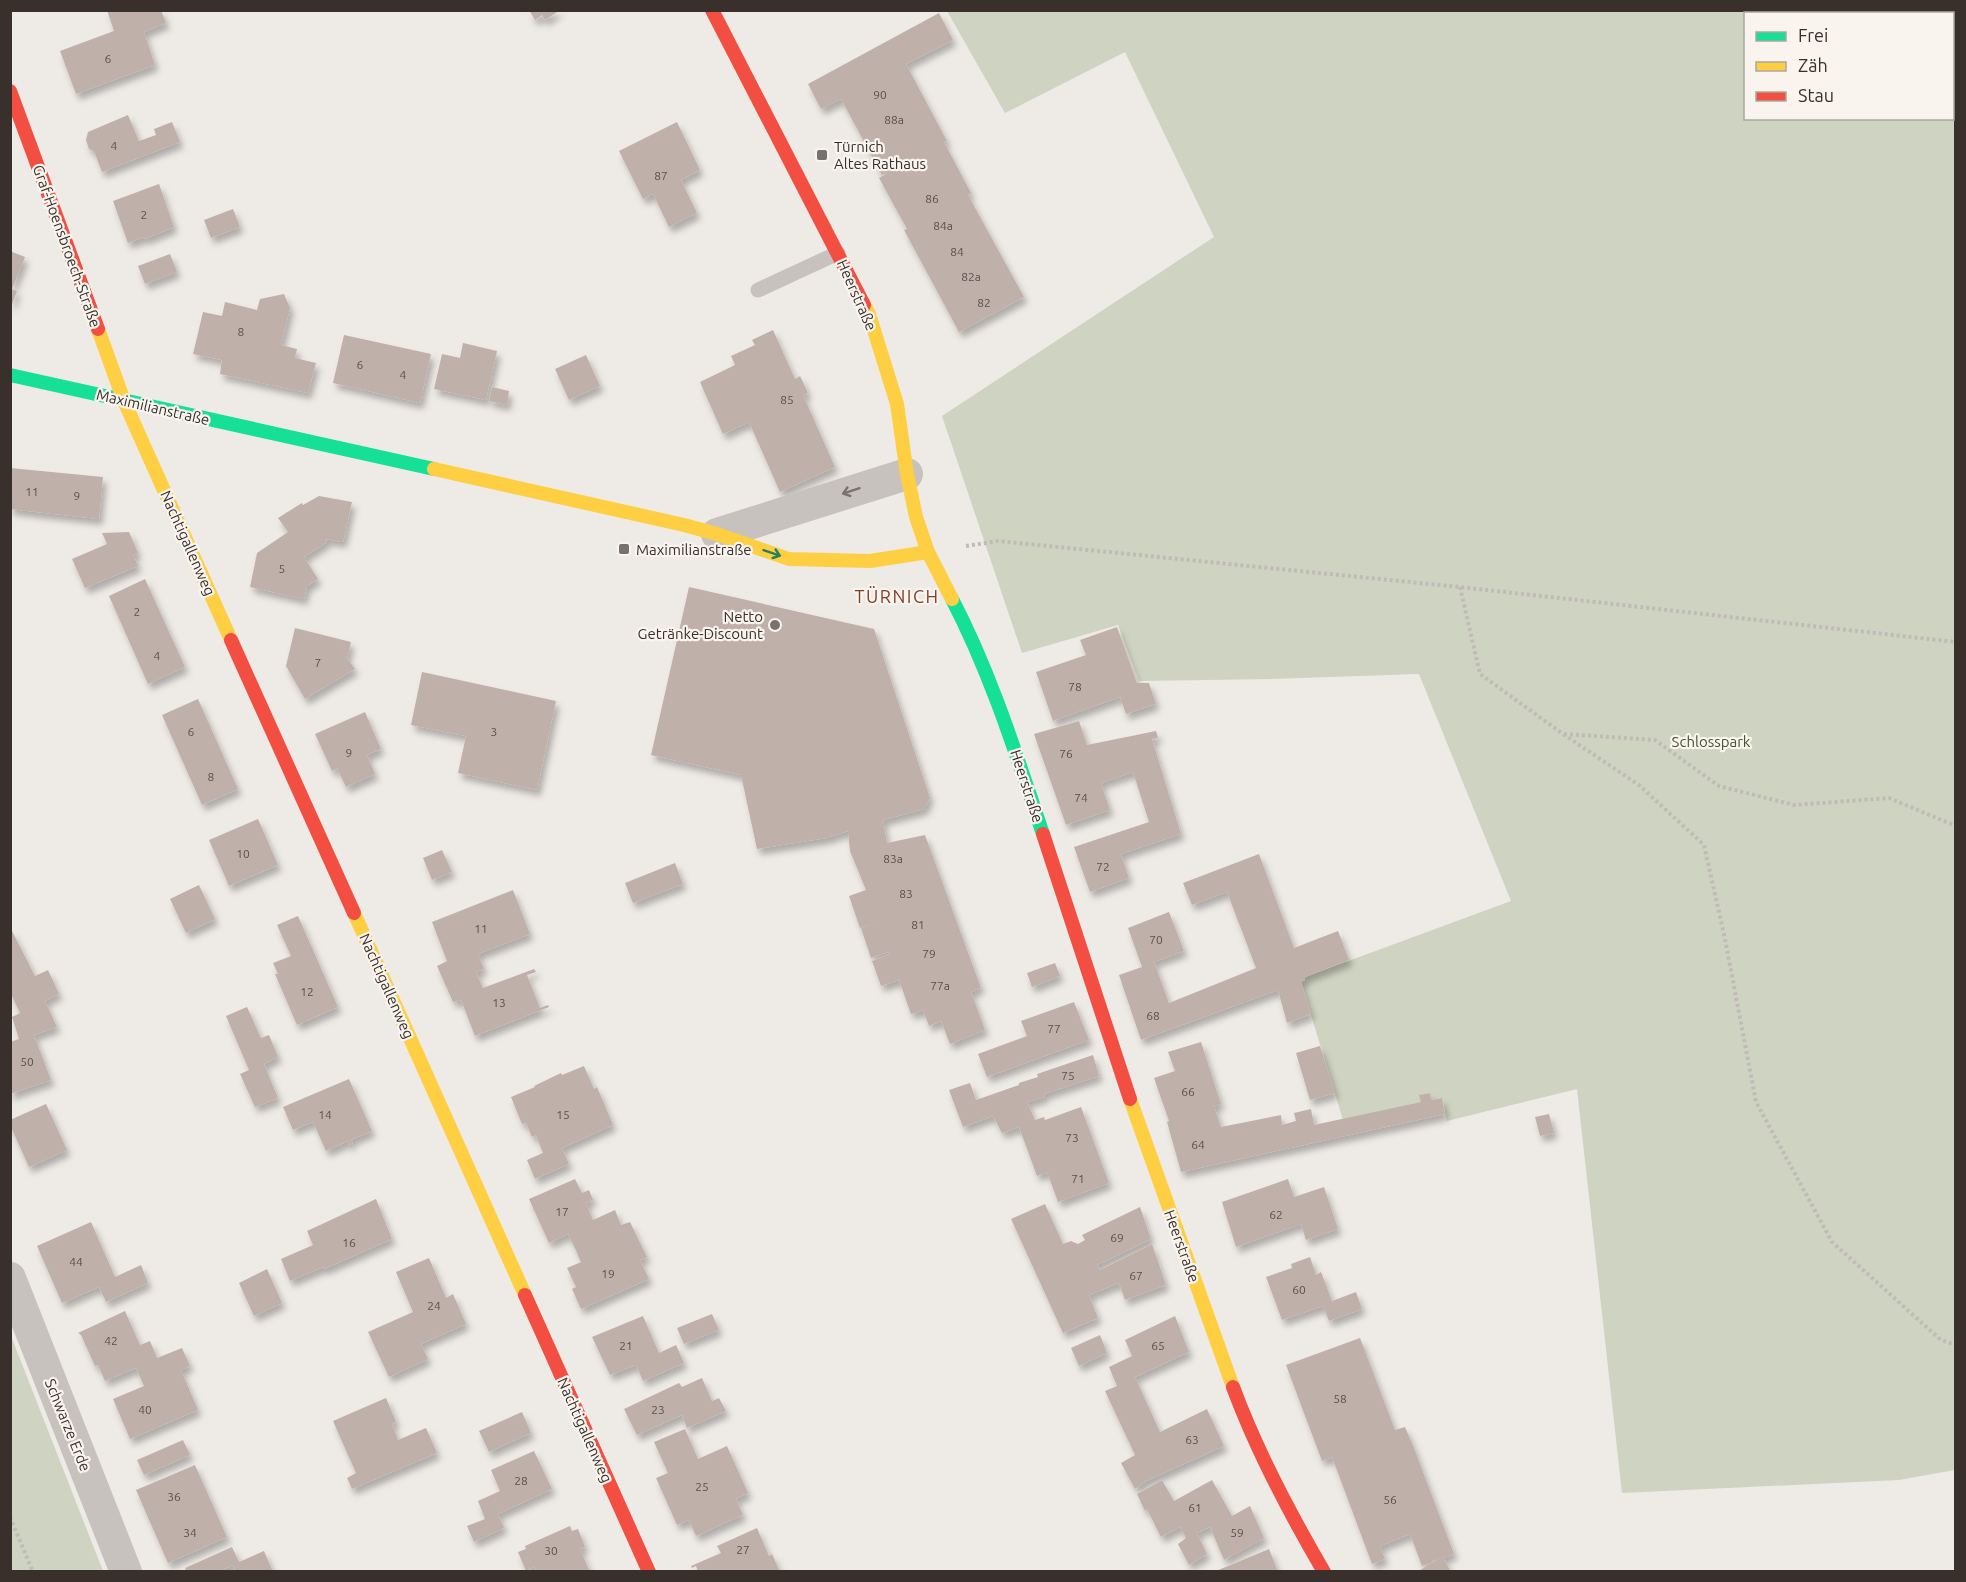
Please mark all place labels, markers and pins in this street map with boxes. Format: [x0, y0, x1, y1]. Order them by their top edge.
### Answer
place label: Türnich Altes Rathaus [834, 138, 926, 172]
marker: Türnich Altes Rathaus [815, 148, 829, 162]
place label: Maximilianstraße [636, 541, 752, 558]
marker: Maximilianstraße [617, 542, 631, 556]
place label: Netto Getränke-Discount [638, 608, 763, 642]
marker: Netto Getränke-Discount [768, 618, 782, 632]

